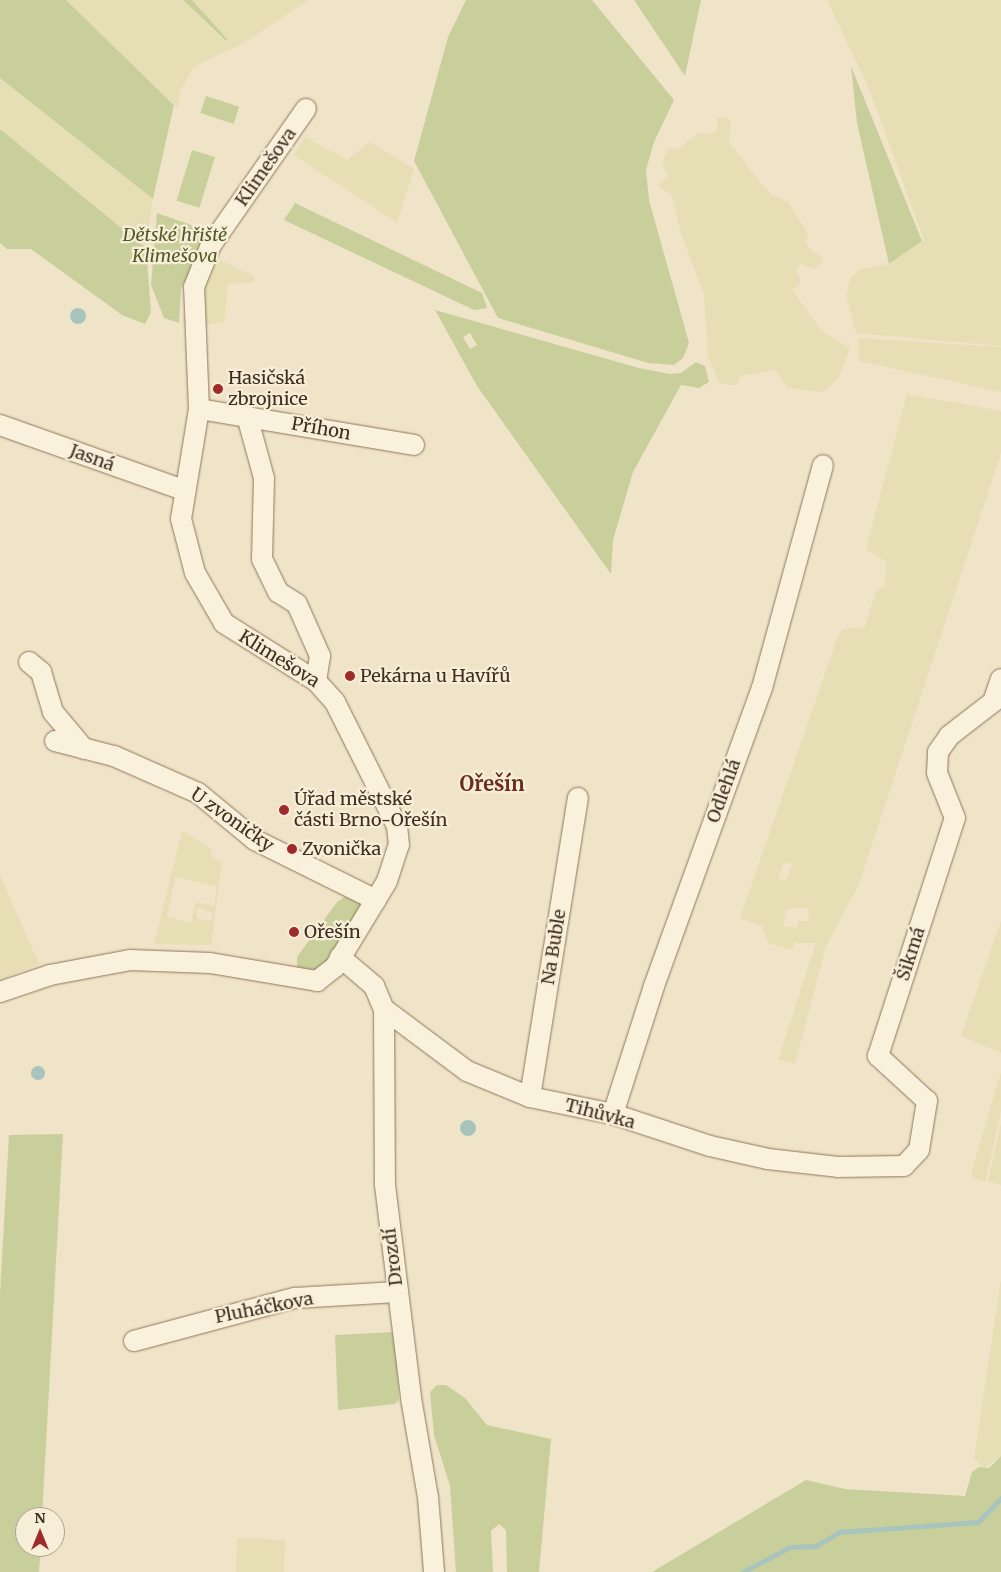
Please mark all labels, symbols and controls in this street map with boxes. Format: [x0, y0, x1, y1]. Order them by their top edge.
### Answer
street label: Klimešova [231, 124, 301, 210]
park label: Dětské hřiště Klimešova [123, 225, 227, 268]
place label: Hasičská zbrojnice [228, 368, 308, 410]
marker: Hasičská zbrojnice [212, 383, 224, 395]
street label: Příhon [290, 413, 352, 445]
street label: Jasná [67, 440, 117, 476]
street label: Klimešova [235, 626, 323, 692]
place label: Pekárna u Havířů [360, 665, 511, 687]
marker: Pekárna u Havířů [344, 670, 356, 682]
street label: Odlehlá [703, 756, 745, 826]
district label: Ořešín [460, 771, 524, 795]
street label: U zvoničky [186, 783, 278, 857]
place label: Úřad městské části Brno-Ořešín [294, 789, 447, 832]
marker: Úřad městské části Brno-Ořešín [278, 804, 290, 816]
place label: Zvonička [302, 838, 381, 860]
marker: Zvonička [286, 843, 298, 855]
street label: Na Buble [537, 908, 571, 986]
place label: Ořešín [304, 921, 361, 943]
street label: Šikmá [892, 924, 930, 984]
marker: Ořešín [288, 926, 300, 938]
street label: Tihůvka [562, 1094, 638, 1134]
street label: Drozdí [379, 1227, 407, 1287]
street label: Pluháčkova [213, 1288, 315, 1328]
north arrow [15, 1507, 65, 1557]
text: N [34, 1509, 46, 1527]

